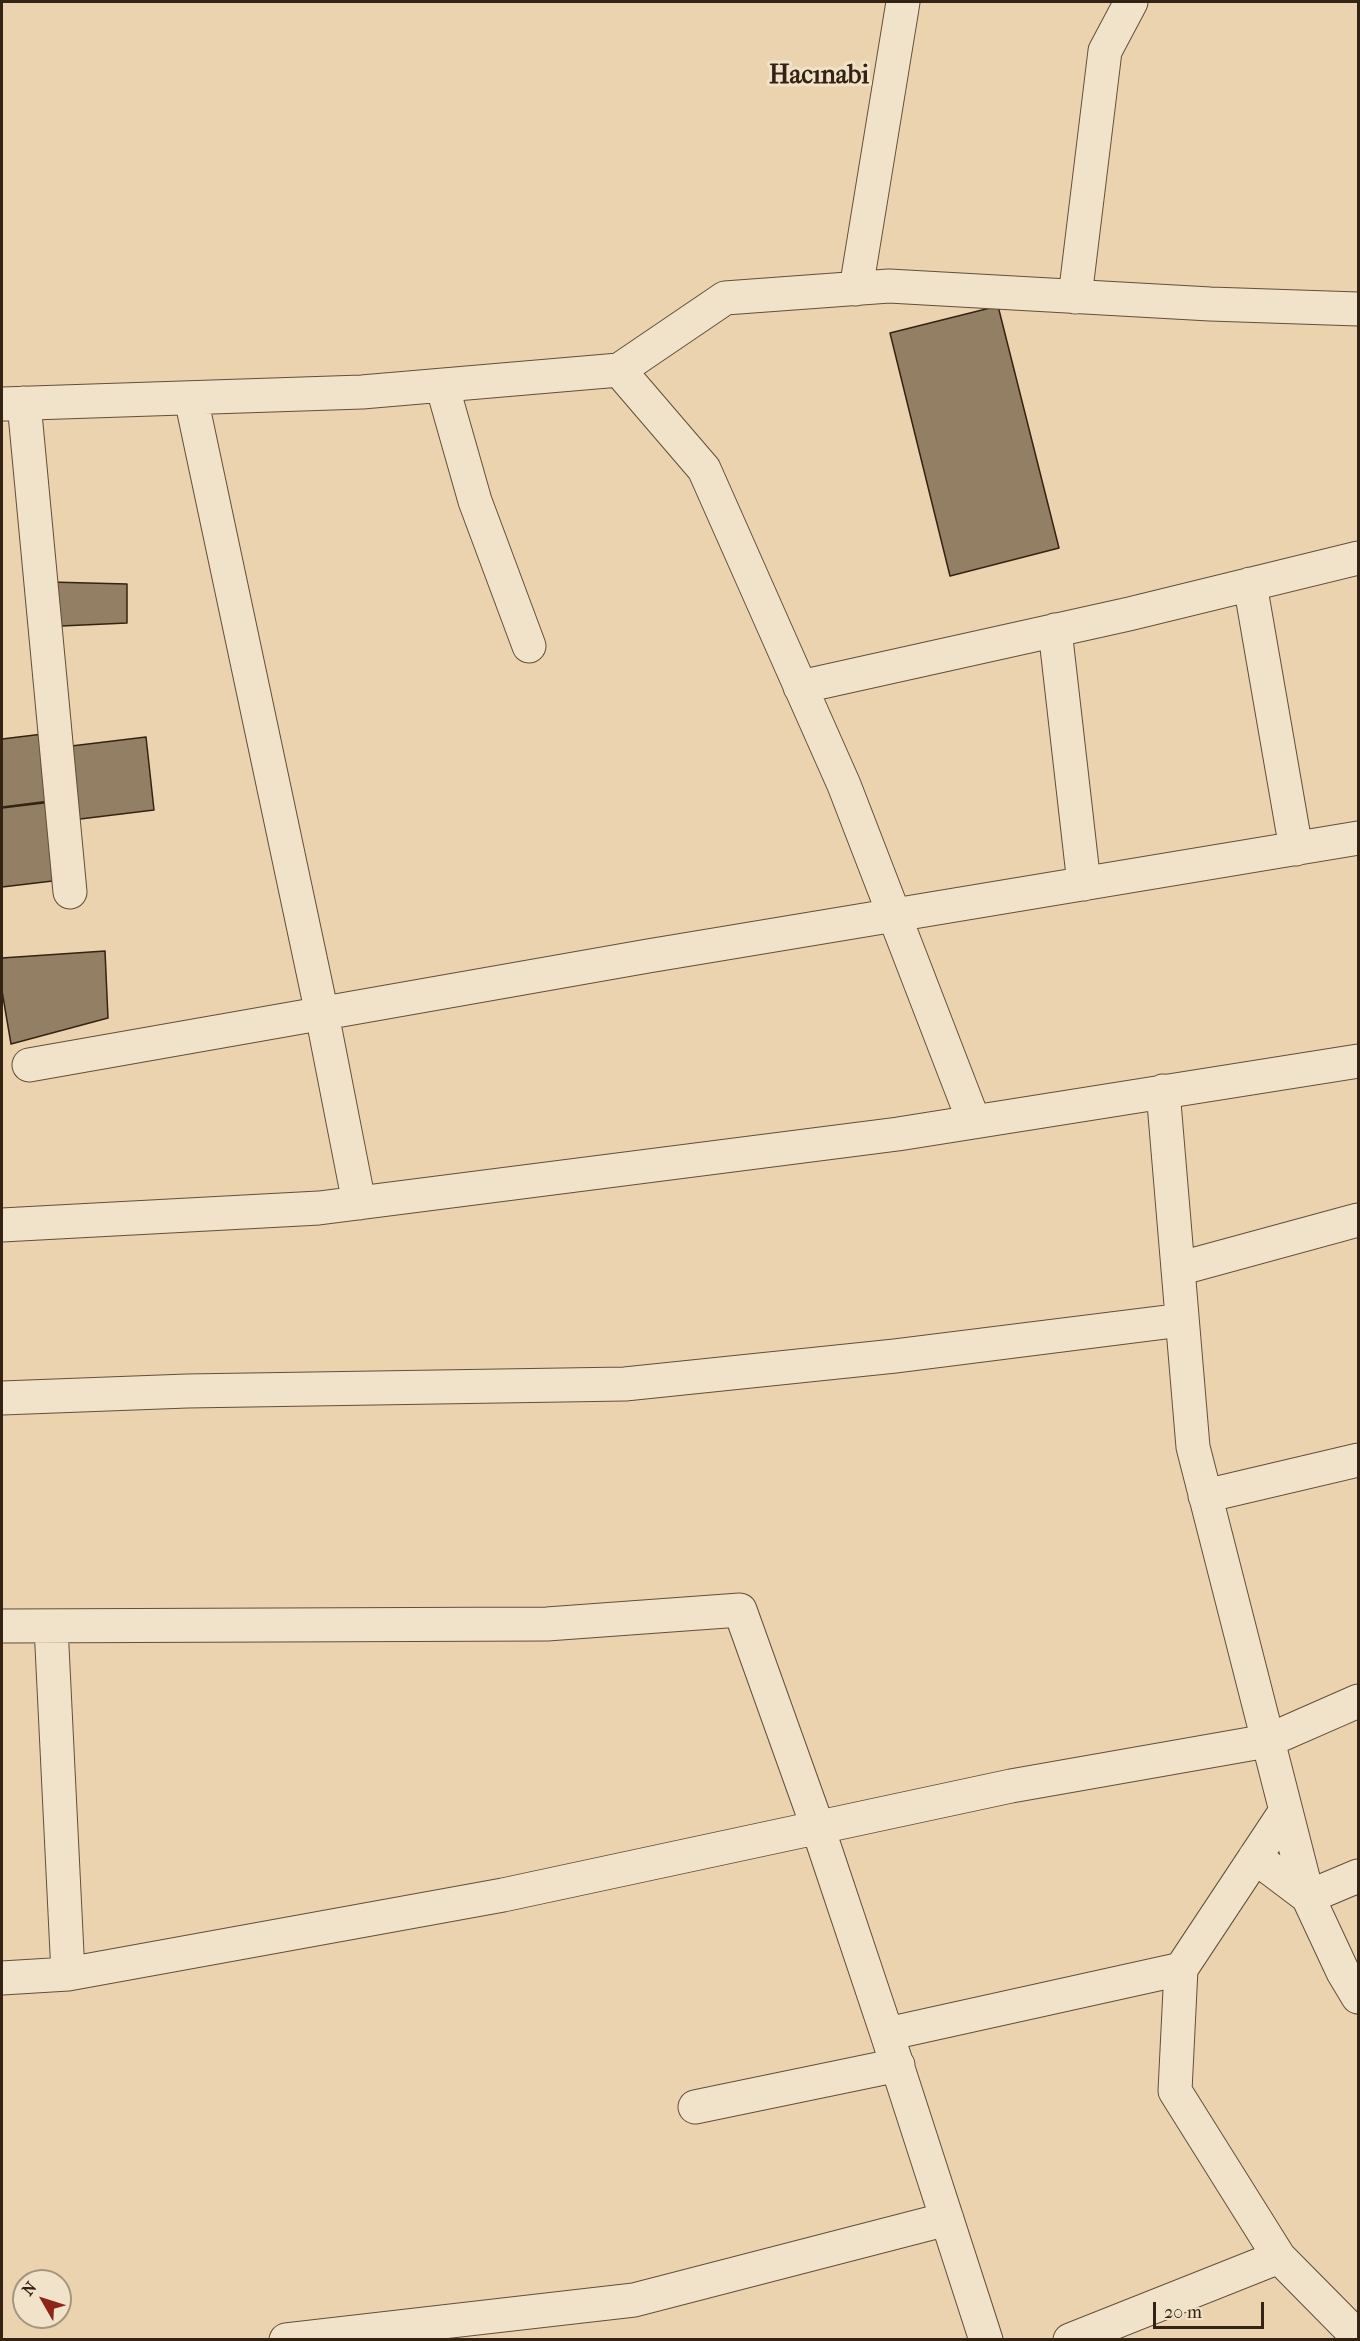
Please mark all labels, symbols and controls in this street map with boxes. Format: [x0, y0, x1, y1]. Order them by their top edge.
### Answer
district label: Hacınabi [769, 61, 869, 93]
north arrow [12, 2269, 72, 2329]
text: N [18, 2278, 40, 2299]
scale bar [1156, 2290, 1267, 2328]
text: 20 m [1164, 2302, 1202, 2323]

